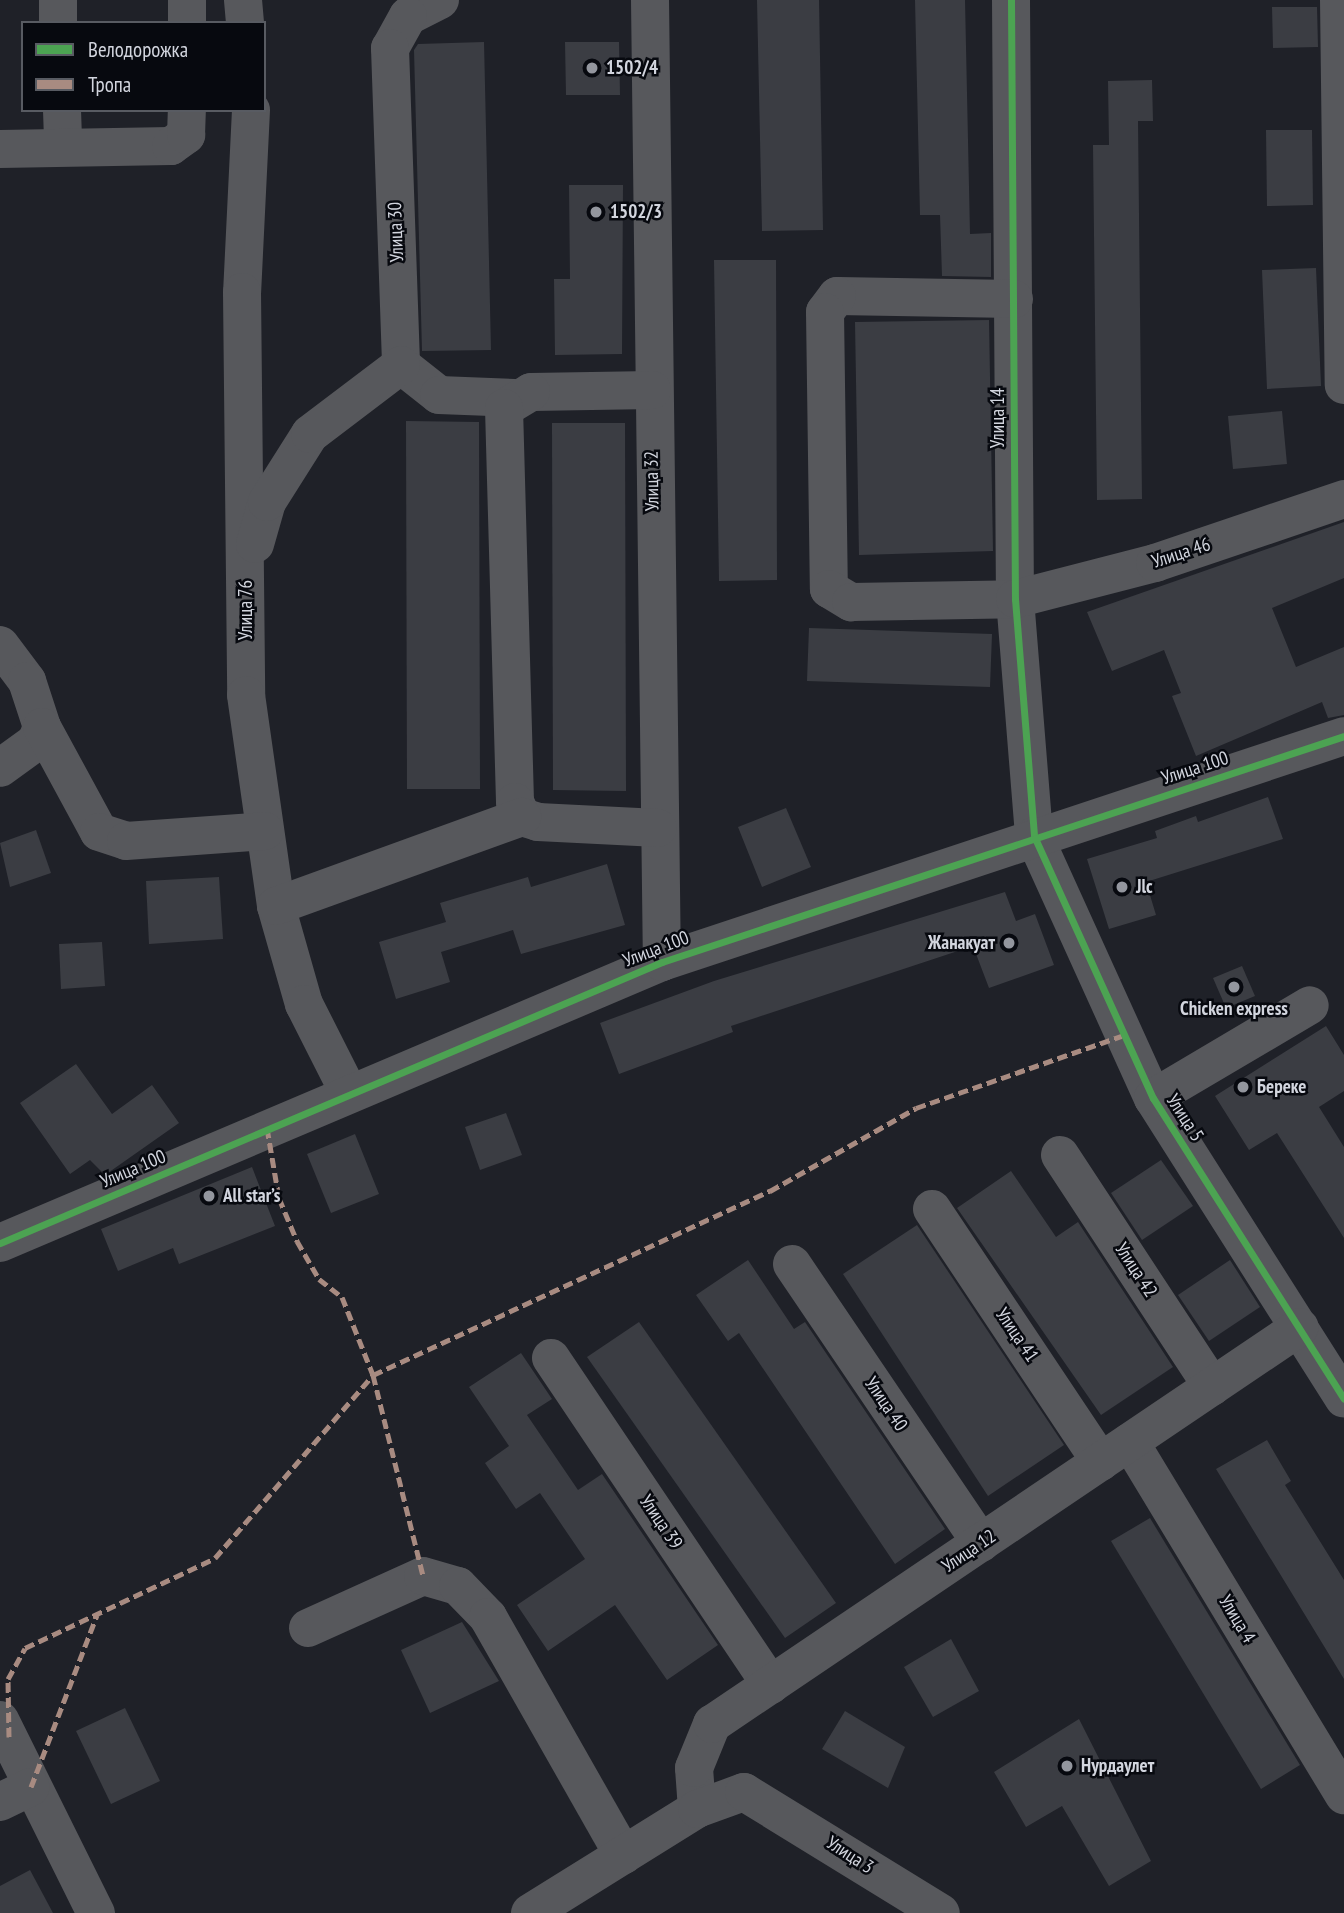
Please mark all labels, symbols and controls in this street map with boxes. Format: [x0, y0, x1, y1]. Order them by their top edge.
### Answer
legend [21, 21, 266, 112]
text: Велодорожка [88, 36, 188, 63]
place label: 1502/4 [606, 57, 658, 79]
marker: 1502/4 [584, 60, 600, 76]
text: Тропа [88, 71, 131, 98]
street label: Улица 30 [384, 201, 408, 263]
place label: 1502/3 [610, 201, 662, 223]
marker: 1502/3 [588, 204, 604, 220]
street label: Улица 14 [987, 388, 1009, 448]
street label: Улица 32 [640, 451, 664, 511]
street label: Улица 46 [1149, 533, 1213, 573]
street label: Улица 76 [235, 580, 257, 640]
street label: Улица 100 [1159, 747, 1231, 789]
place label: Jlc [1136, 876, 1153, 898]
marker: Jlc [1114, 879, 1130, 895]
street label: Улица 100 [620, 926, 692, 972]
place label: Жанакуат [928, 932, 995, 954]
marker: Жанакуат [1001, 935, 1017, 951]
marker: Chicken express [1226, 979, 1242, 995]
place label: Chicken express [1180, 998, 1288, 1020]
place label: Береке [1257, 1076, 1306, 1098]
marker: Береке [1235, 1079, 1251, 1095]
street label: Улица 5 [1161, 1090, 1209, 1146]
street label: Улица 100 [97, 1145, 169, 1193]
place label: All star’s [223, 1185, 280, 1207]
marker: All star’s [201, 1188, 217, 1204]
street label: Улица 42 [1110, 1238, 1162, 1302]
street label: Улица 41 [991, 1304, 1043, 1366]
street label: Улица 40 [860, 1373, 912, 1435]
street label: Улица 39 [635, 1491, 687, 1553]
street label: Улица 12 [938, 1525, 1000, 1577]
street label: Улица 4 [1214, 1591, 1260, 1647]
place label: Нурдаулет [1081, 1755, 1154, 1777]
marker: Нурдаулет [1059, 1758, 1075, 1774]
street label: Улица 3 [822, 1831, 878, 1879]

